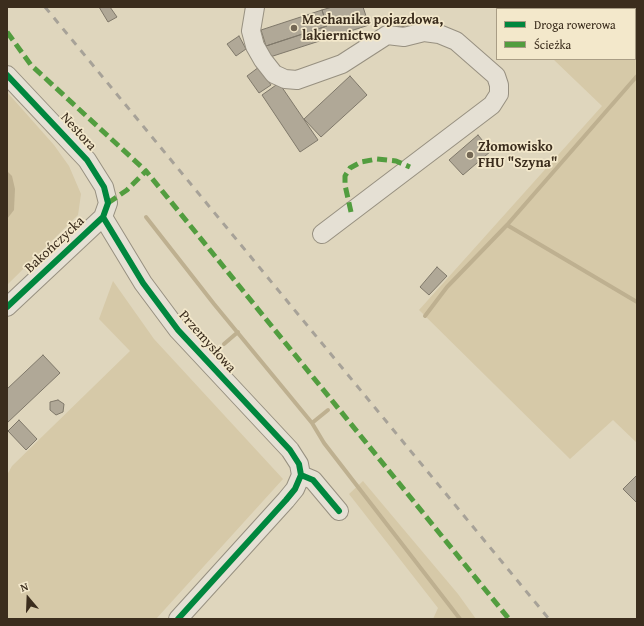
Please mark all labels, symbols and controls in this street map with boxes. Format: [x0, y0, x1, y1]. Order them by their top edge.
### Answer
legend [496, 8, 636, 60]
place label: Mechanika pojazdowa, lakiernictwo [302, 12, 443, 44]
text: Droga rowerowa [534, 16, 616, 33]
marker: Mechanika pojazdowa, lakiernictwo [289, 23, 299, 33]
text: Ścieżka [534, 36, 571, 53]
street label: Nestora [56, 109, 100, 155]
place label: Złomowisko FHU "Szyna" [478, 139, 558, 172]
marker: Złomowisko FHU "Szyna" [465, 150, 475, 160]
street label: Bakończycka [22, 213, 88, 277]
street label: Przemysłowa [175, 308, 239, 376]
north arrow [8, 578, 48, 618]
text: N [18, 578, 30, 595]

